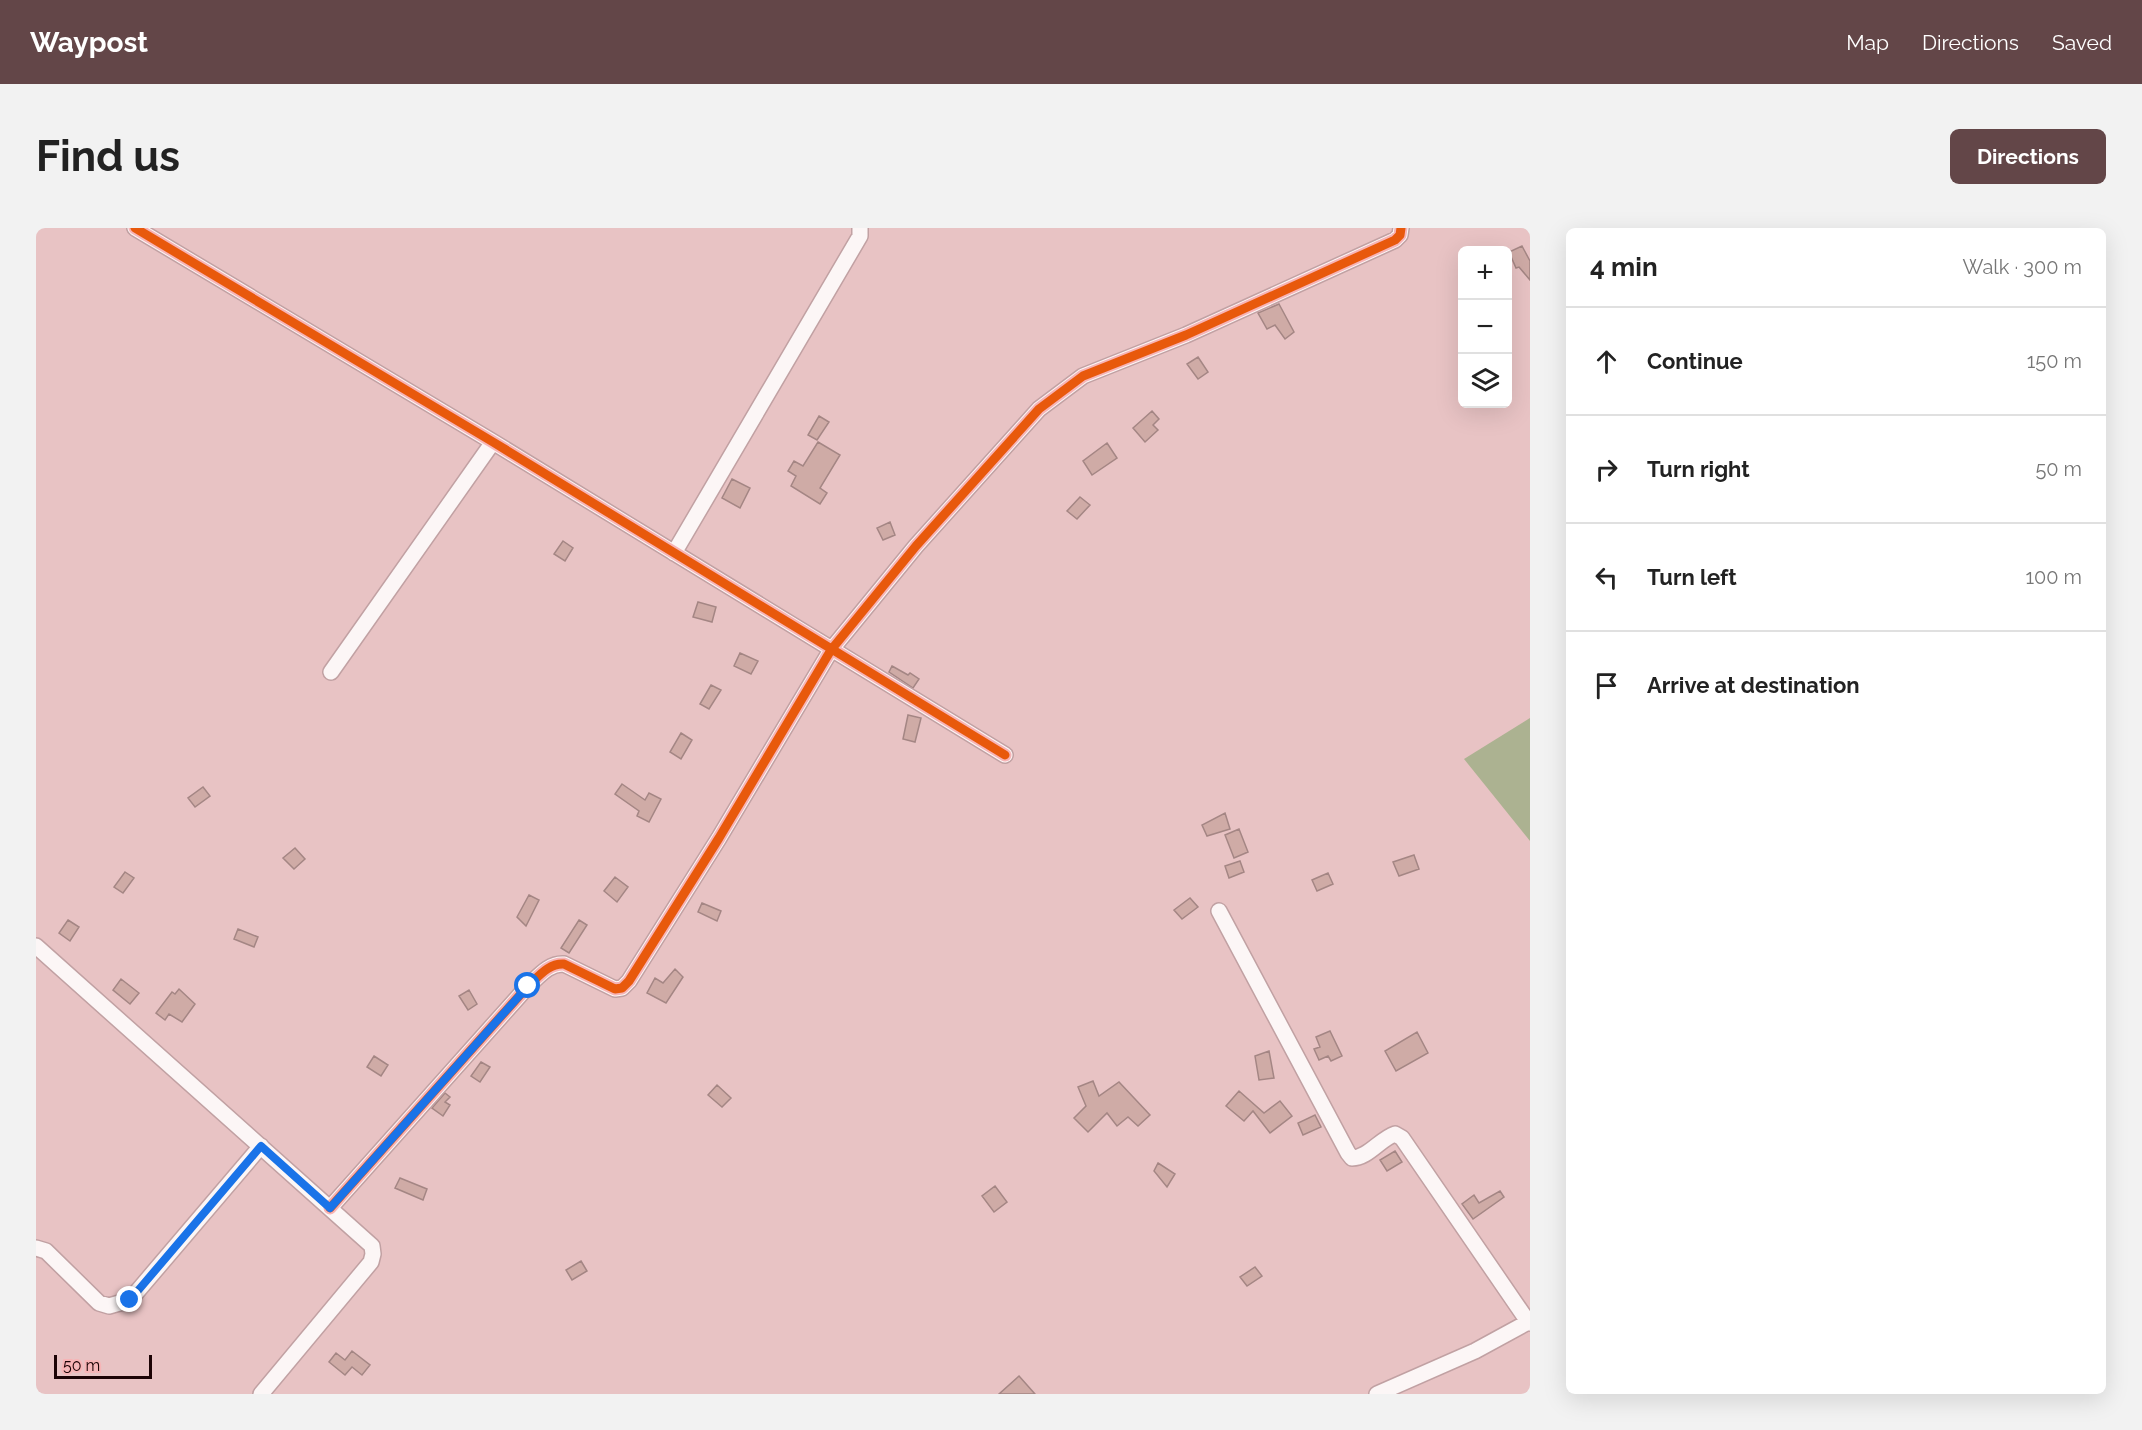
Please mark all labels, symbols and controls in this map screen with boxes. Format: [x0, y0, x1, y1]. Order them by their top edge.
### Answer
text: Waypost [30, 26, 148, 59]
text: Map [1846, 30, 1889, 55]
text: Directions [1922, 30, 2019, 55]
text: Saved [2052, 30, 2112, 55]
button: Directions [1950, 129, 2106, 184]
text: Find us [36, 132, 180, 181]
map controls [1458, 246, 1512, 408]
button: + [1458, 246, 1512, 300]
text: 4 min [1590, 252, 1658, 282]
text: Walk · 300 m [1963, 255, 2082, 279]
button: − [1458, 300, 1512, 354]
icon: ahead [1590, 345, 1623, 378]
text: Continue [1647, 348, 1743, 374]
text: 150 m [2027, 349, 2082, 373]
button: layers [1458, 354, 1512, 408]
icon: right [1590, 453, 1623, 486]
text: Turn right [1647, 456, 1750, 482]
text: 50 m [2035, 457, 2082, 481]
icon: left [1590, 561, 1623, 594]
text: Turn left [1647, 564, 1737, 590]
text: 100 m [2025, 565, 2082, 589]
icon: arrive [1590, 669, 1623, 702]
text: Arrive at destination [1647, 672, 1860, 698]
route start [514, 972, 540, 998]
route end [116, 1286, 142, 1312]
scale bar [54, 1352, 152, 1380]
text: 50 m [63, 1356, 100, 1375]

